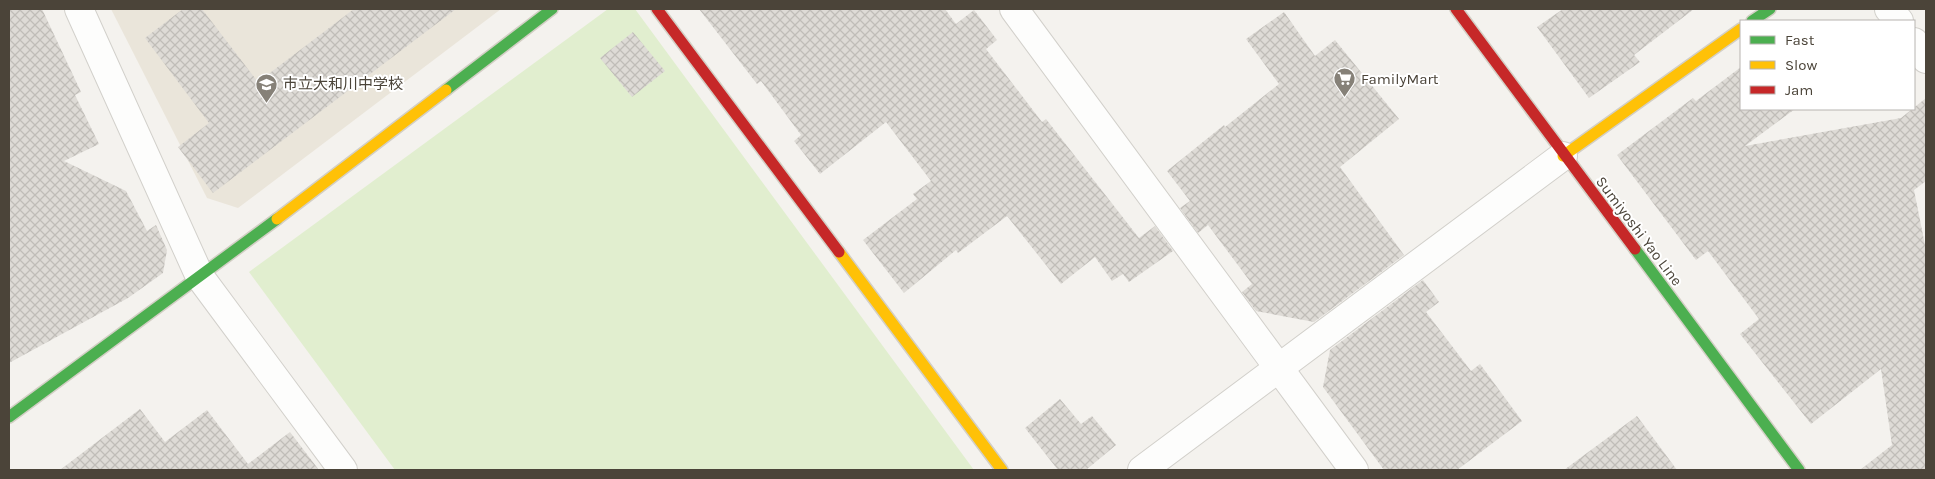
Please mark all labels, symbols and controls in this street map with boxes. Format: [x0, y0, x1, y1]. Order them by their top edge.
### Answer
legend [1740, 20, 1915, 110]
text: Fast [1785, 31, 1815, 49]
text: Slow [1785, 56, 1817, 74]
supermarket icon: FamilyMart [1333, 67, 1357, 98]
place label: FamilyMart [1361, 70, 1439, 88]
school or university icon: 市立大和川中学校 [255, 72, 279, 103]
place label: 市立大和川中学校 [283, 75, 403, 93]
text: Jam [1785, 81, 1813, 99]
street label: Sumiyoshi Yao Line [1592, 173, 1686, 289]

